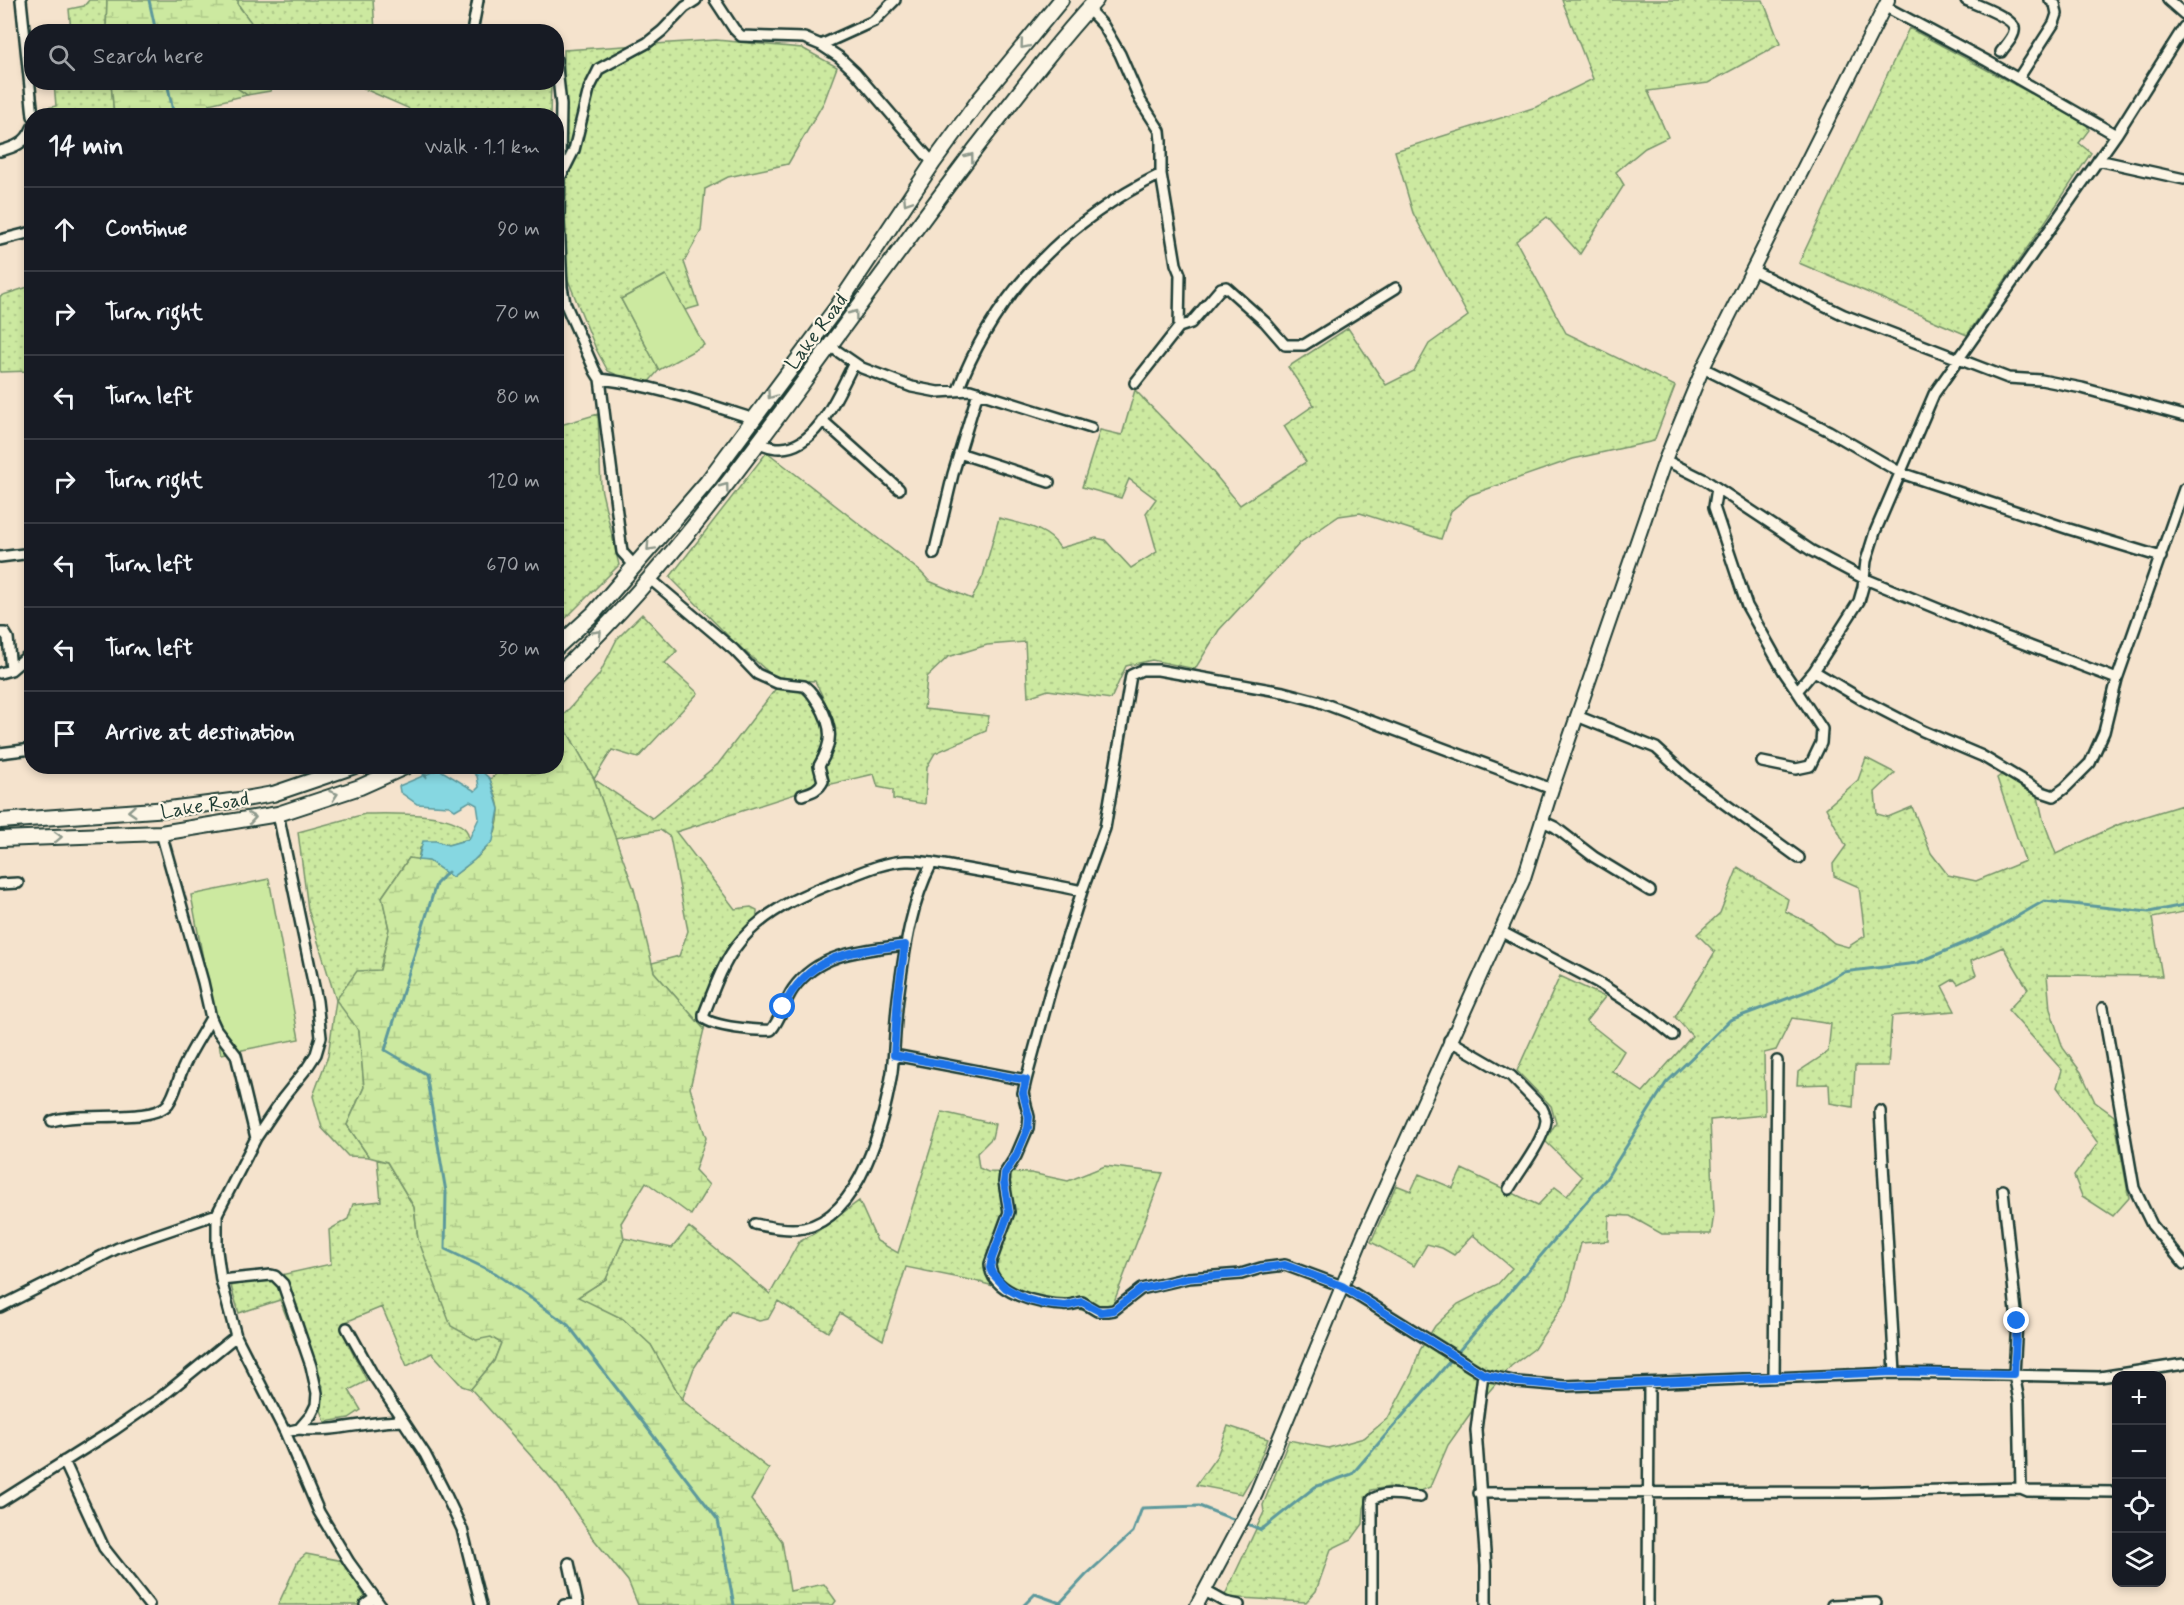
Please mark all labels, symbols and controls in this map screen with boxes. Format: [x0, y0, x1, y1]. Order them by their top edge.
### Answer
search box [24, 24, 564, 90]
one-way arrow [1020, 38, 1031, 49]
icon: search [45, 41, 78, 74]
text: Search here [93, 43, 204, 71]
text: 14 min [48, 130, 124, 164]
text: Walk · 1.1 km [425, 134, 540, 161]
one-way arrow [962, 152, 973, 163]
one-way arrow [903, 194, 914, 205]
icon: ahead [48, 213, 81, 246]
text: Continue [105, 215, 187, 243]
text: 90 m [497, 216, 540, 243]
street label: Lake Road [779, 288, 855, 376]
icon: right [48, 297, 81, 330]
text: Turn right [105, 299, 203, 327]
text: 70 m [495, 300, 540, 327]
one-way arrow [847, 309, 858, 320]
icon: left [48, 381, 81, 414]
text: Turn left [105, 383, 193, 411]
text: 80 m [496, 384, 540, 411]
one-way arrow [767, 389, 778, 400]
icon: right [48, 465, 81, 498]
text: Turn right [105, 467, 203, 495]
text: 120 m [487, 468, 540, 495]
one-way arrow [718, 483, 729, 494]
one-way arrow [646, 541, 657, 551]
icon: left [48, 549, 81, 582]
text: Turn left [105, 551, 193, 579]
text: 670 m [486, 552, 540, 579]
one-way arrow [591, 631, 602, 641]
icon: left [48, 633, 81, 666]
text: Turn left [105, 635, 193, 663]
text: 30 m [498, 636, 540, 663]
icon: arrive [48, 717, 81, 750]
text: Arrive at destination [105, 719, 295, 747]
street label: Lake Road [159, 786, 251, 826]
one-way arrow [328, 790, 339, 803]
one-way arrow [127, 805, 136, 818]
one-way arrow [248, 813, 257, 825]
one-way arrow [54, 830, 63, 843]
route start [769, 993, 795, 1019]
route end [2003, 1307, 2029, 1333]
map controls [2112, 1371, 2166, 1587]
button: + [2112, 1371, 2166, 1425]
button: − [2112, 1425, 2166, 1479]
button: locate [2112, 1479, 2166, 1533]
button: layers [2112, 1533, 2166, 1587]

